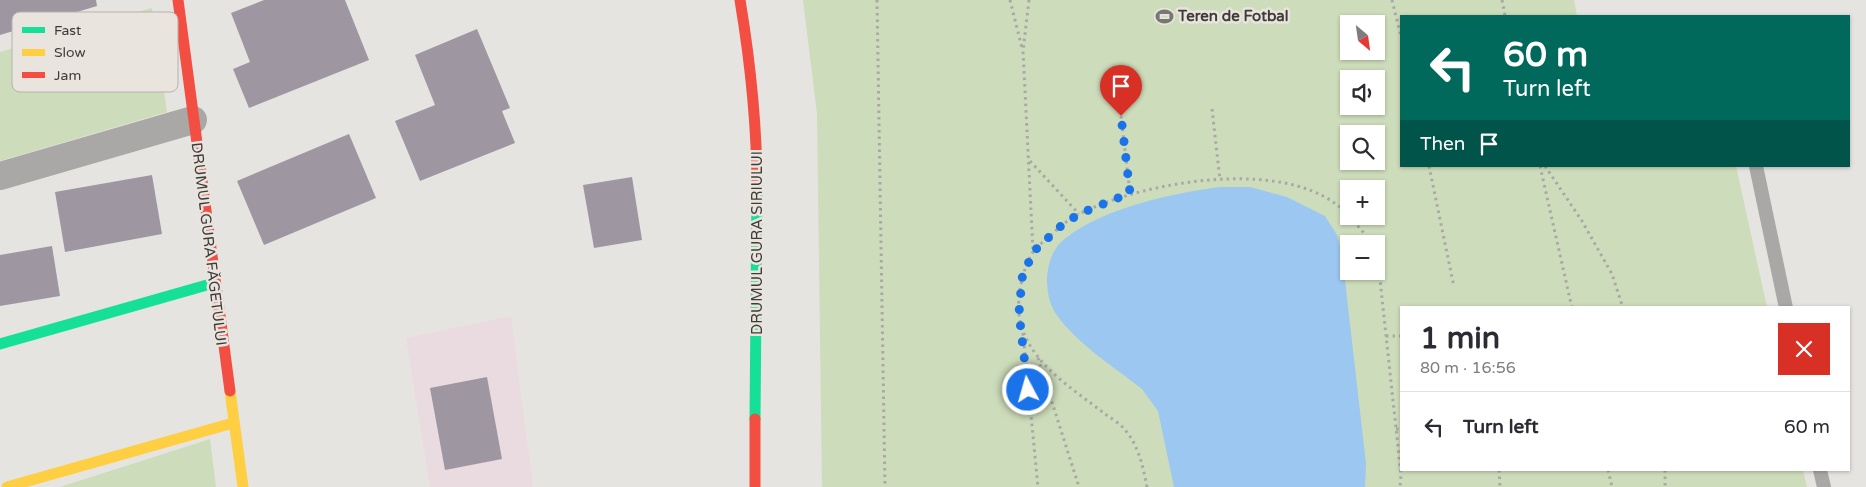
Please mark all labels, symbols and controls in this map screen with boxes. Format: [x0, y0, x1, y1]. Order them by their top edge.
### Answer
sports icon: Teren de Fotbal [1154, 6, 1174, 26]
place label: Teren de Fotbal [1177, 7, 1289, 25]
legend [12, 12, 178, 92]
north arrow [1340, 15, 1385, 60]
map controls [1340, 15, 1385, 280]
text: Fast [54, 22, 82, 39]
text: 60 m [1503, 34, 1588, 76]
icon: left [1420, 35, 1485, 100]
text: Slow [54, 44, 86, 61]
pin [1100, 65, 1142, 116]
text: Jam [54, 67, 81, 84]
button: sound [1340, 70, 1385, 115]
icon: arrive [1107, 72, 1135, 100]
text: Turn left [1503, 76, 1591, 102]
button: search [1340, 125, 1385, 170]
icon: arrive [1475, 130, 1503, 158]
text: Then [1420, 133, 1465, 155]
street label: DRUMUL GURA FĂGETULUI [188, 141, 230, 347]
street label: DRUMUL GURA SIRIULUI [748, 151, 766, 335]
button: + [1340, 180, 1385, 225]
button: − [1340, 235, 1385, 280]
text: 1 min [1420, 320, 1500, 357]
button: close [1778, 323, 1830, 375]
text: 80 m · 16:56 [1420, 358, 1516, 378]
position arrow [1001, 363, 1053, 415]
icon: left [1420, 413, 1448, 441]
text: Turn left [1463, 416, 1539, 438]
text: 60 m [1784, 416, 1830, 438]

